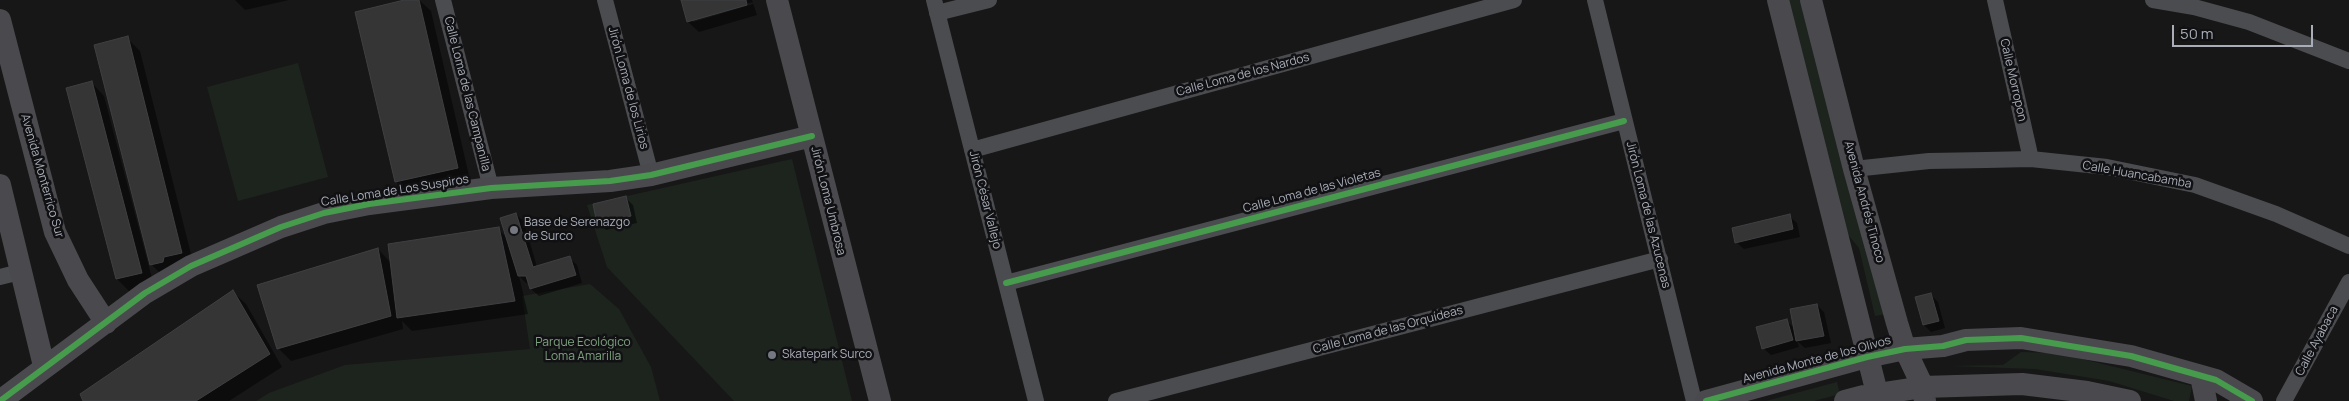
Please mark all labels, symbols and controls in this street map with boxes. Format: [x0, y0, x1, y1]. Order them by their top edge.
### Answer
street label: Calle Loma de las Campanilla [441, 15, 493, 173]
scale bar [2174, 15, 2315, 47]
text: 50 m [2180, 23, 2214, 44]
street label: Jirón Loma de los Lirios [605, 25, 651, 151]
street label: Calle Morropon [1996, 37, 2030, 123]
street label: Calle Loma de los Nardos [1175, 50, 1311, 100]
street label: Avenida Monterrico Sur [17, 112, 67, 240]
street label: Jirón Loma de las Azucenas [1623, 140, 1673, 290]
street label: Avenida Andrés Tinoco [1841, 140, 1887, 264]
street label: Jirón Loma Umbrosa [808, 145, 848, 257]
street label: Jirón César Vallejo [966, 149, 1004, 251]
street label: Calle Huancabamba [2081, 158, 2193, 192]
street label: Calle Loma de las Violetas [1242, 166, 1382, 216]
street label: Calle Loma de Los Suspiros [320, 172, 470, 210]
place label: Base de Serenazgo de Surco [524, 216, 630, 244]
marker: Base de Serenazgo de Surco [508, 224, 520, 236]
street label: Calle Loma de las Orquídeas [1312, 303, 1464, 357]
street label: Calle Ayabaca [2293, 304, 2341, 378]
street label: Avenida Monte de los Olivos [1741, 333, 1893, 387]
park label: Parque Ecológico Loma Amarilla [535, 336, 631, 364]
place label: Skatepark Surco [782, 348, 872, 362]
marker: Skatepark Surco [766, 349, 778, 361]

